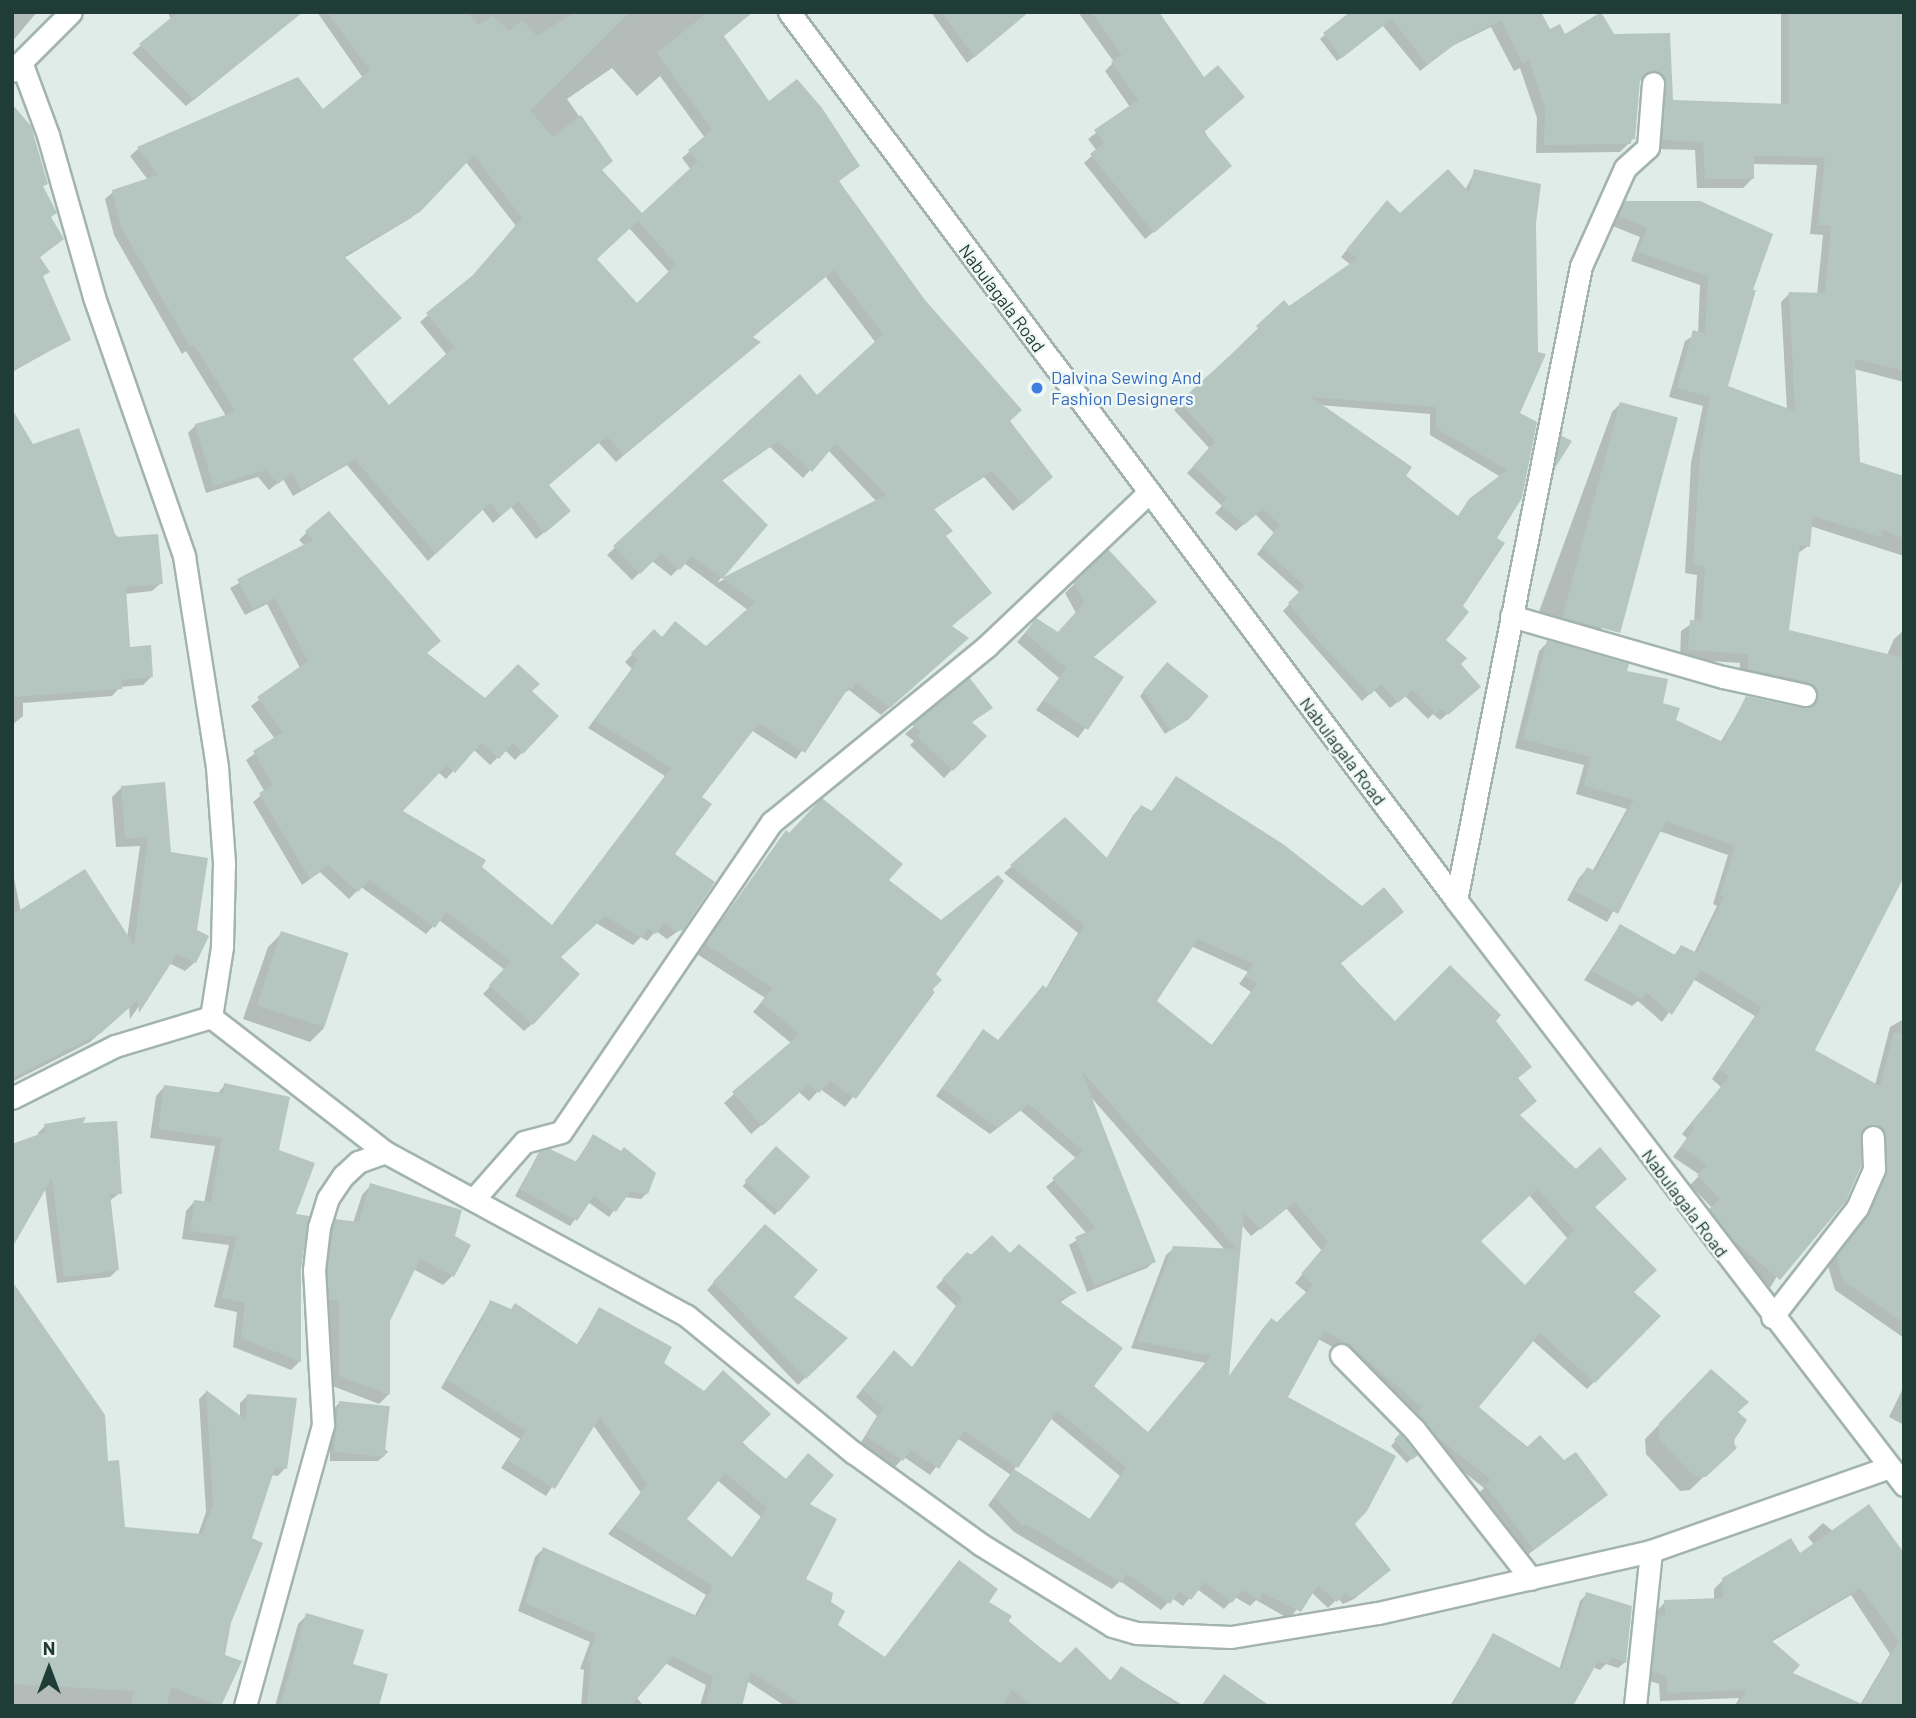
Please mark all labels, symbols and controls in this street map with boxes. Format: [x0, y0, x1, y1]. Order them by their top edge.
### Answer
street label: Nabulagala Road [954, 240, 1050, 356]
place label: Dalvina Sewing And Fashion Designers [1051, 367, 1202, 410]
marker: Dalvina Sewing And Fashion Designers [1029, 380, 1045, 396]
street label: Nabulagala Road [1295, 693, 1391, 809]
street label: Nabulagala Road [1637, 1145, 1733, 1261]
north arrow [14, 1634, 84, 1704]
text: N [43, 1636, 55, 1659]

